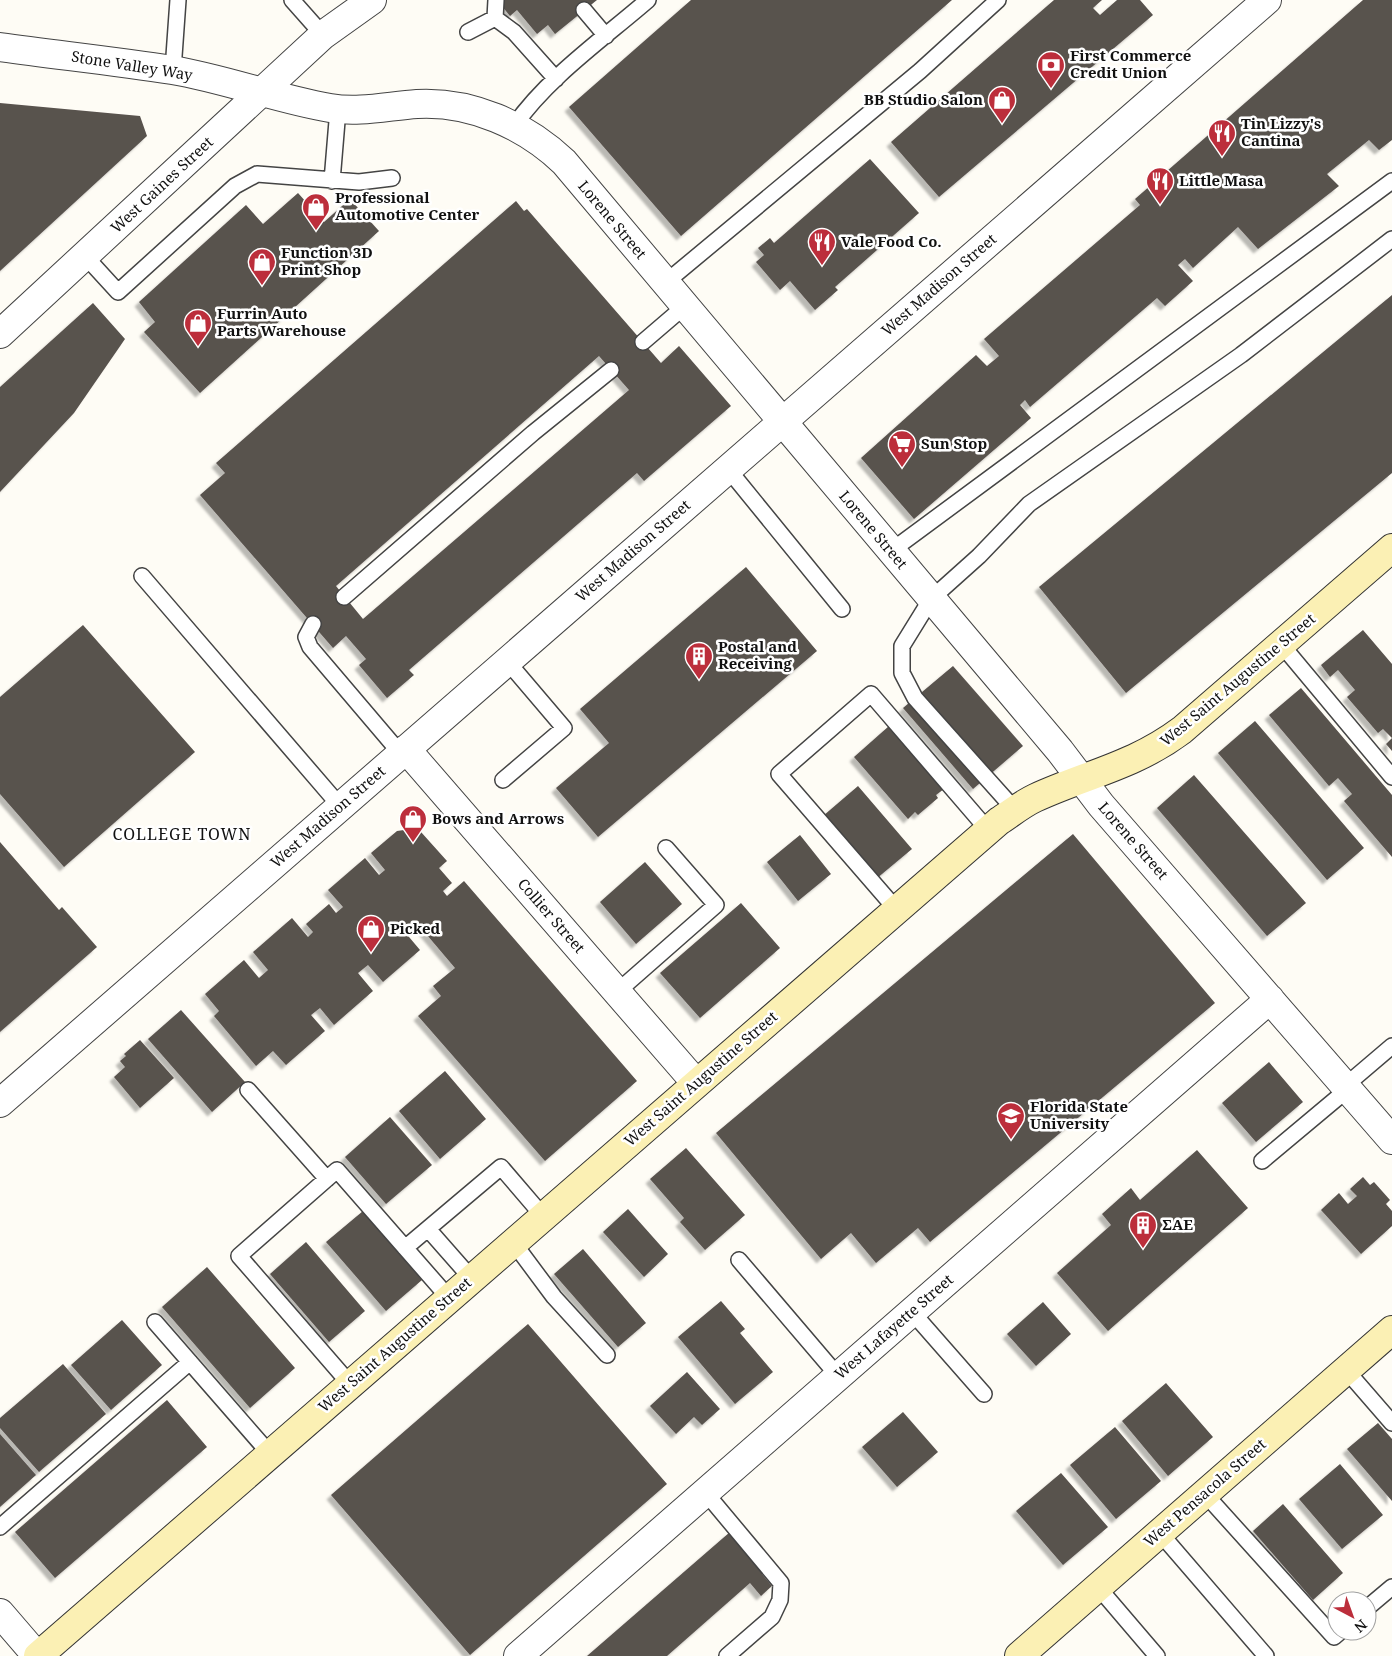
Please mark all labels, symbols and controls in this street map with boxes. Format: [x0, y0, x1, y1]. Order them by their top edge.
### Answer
place label: First Commerce Credit Union [1070, 45, 1191, 82]
street label: Stone Valley Way [70, 46, 195, 85]
bank icon: First Commerce Credit Union [1036, 50, 1066, 89]
shop icon: BB Studio Salon [987, 85, 1017, 124]
place label: BB Studio Salon [864, 89, 983, 109]
place label: Tin Lizzy's Cantina [1241, 113, 1321, 150]
restaurant icon: Tin Lizzy's Cantina [1207, 118, 1237, 157]
street label: West Gaines Street [106, 132, 217, 237]
restaurant icon: Little Masa [1145, 166, 1175, 205]
place label: Little Masa [1179, 170, 1264, 190]
street label: Lorene Street [574, 176, 651, 263]
place label: Professional Automotive Center [335, 187, 479, 224]
shop icon: Professional Automotive Center [301, 192, 331, 231]
restaurant icon: Vale Food Co. [807, 227, 837, 266]
street label: West Madison Street [877, 229, 1000, 340]
place label: Vale Food Co. [841, 231, 942, 251]
place label: Function 3D Print Shop [281, 242, 373, 279]
shop icon: Function 3D Print Shop [247, 247, 277, 286]
place label: Furrin Auto Parts Warehouse [217, 303, 346, 340]
shop icon: Furrin Auto Parts Warehouse [183, 308, 213, 347]
supermarket icon: Sun Stop [887, 429, 917, 468]
place label: Sun Stop [921, 433, 987, 453]
street label: Lorene Street [835, 486, 912, 573]
street label: West Madison Street [571, 495, 694, 606]
street label: West Saint Augustine Street [1156, 608, 1319, 750]
place label: Postal and Receiving [718, 636, 797, 673]
building icon: Postal and Receiving [684, 641, 714, 680]
street label: West Madison Street [266, 761, 389, 872]
street label: Lorene Street [1095, 797, 1173, 883]
shop icon: Bows and Arrows [398, 804, 428, 843]
place label: Bows and Arrows [432, 808, 564, 828]
district label: COLLEGE TOWN [112, 823, 252, 845]
street label: Collier Street [514, 874, 590, 957]
shop icon: Picked [356, 914, 386, 953]
place label: Picked [390, 918, 441, 938]
street label: West Saint Augustine Street [620, 1006, 781, 1150]
place label: Florida State University [1030, 1096, 1128, 1133]
school or university icon: Florida State University [996, 1101, 1026, 1140]
building icon: ΣΑΕ [1128, 1210, 1158, 1249]
place label: ΣΑΕ [1162, 1214, 1193, 1234]
street label: West Lafayette Street [830, 1269, 957, 1383]
street label: West Saint Augustine Street [314, 1272, 475, 1416]
street label: West Pensacola Street [1139, 1434, 1270, 1551]
north arrow [1327, 1591, 1377, 1641]
text: N [1350, 1615, 1371, 1637]

